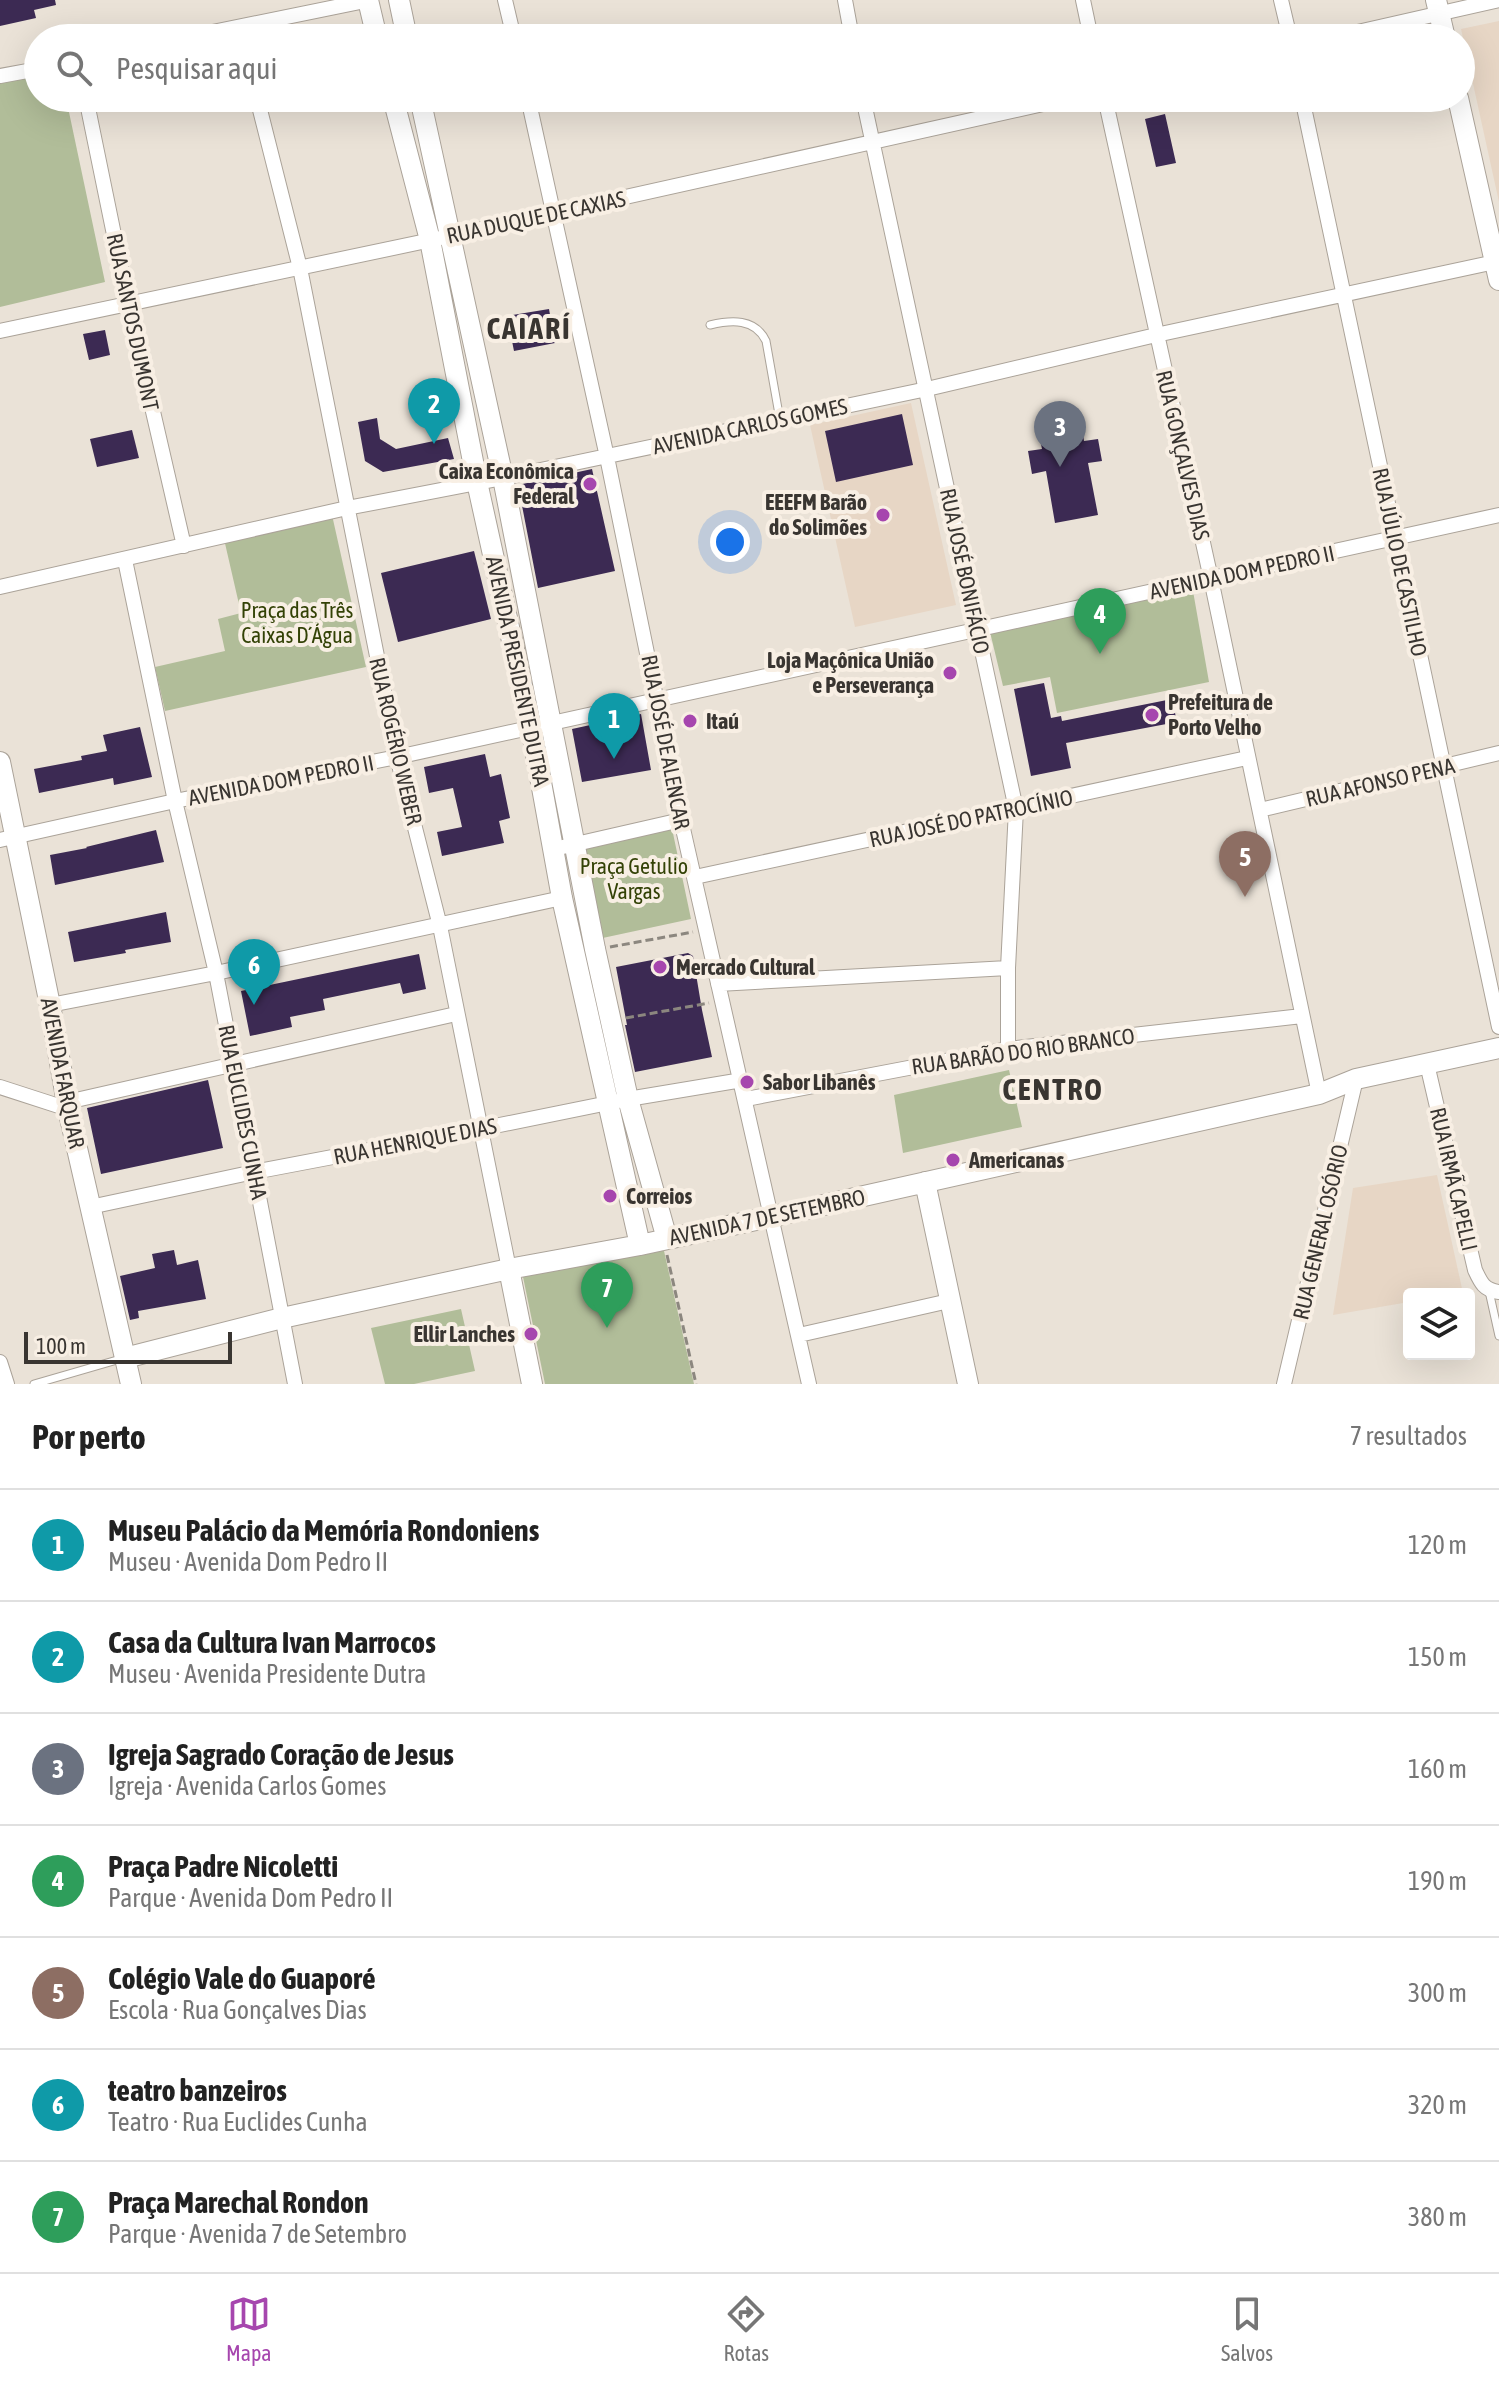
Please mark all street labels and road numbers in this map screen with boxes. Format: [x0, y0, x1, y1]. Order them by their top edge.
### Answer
street label: RUA DUQUE DE CAXIAS [444, 185, 628, 249]
street label: RUA SANTOS DUMONT [102, 231, 165, 413]
street label: RUA GONÇALVES DIAS [1151, 367, 1215, 543]
street label: AVENIDA CARLOS GOMES [650, 393, 850, 459]
street label: RUA JÚLIO DE CASTILHO [1367, 465, 1433, 659]
street label: RUA JOSÉ BONIFÁCIO [935, 486, 995, 656]
street label: AVENIDA DOM PEDRO II [1147, 540, 1337, 604]
street label: AVENIDA PRESIDENTE DUTRA [481, 554, 555, 789]
street label: RUA JOSÉ DE ALENCAR [636, 652, 696, 832]
street label: RUA ROGÉRIO WEBER [364, 655, 428, 827]
street label: AVENIDA DOM PEDRO II [186, 749, 376, 811]
street label: RUA AFONSO PENA [1303, 752, 1457, 812]
street label: RUA JOSÉ DO PATROCÍNIO [867, 784, 1075, 852]
street label: AVENIDA FARQUAR [36, 996, 90, 1150]
street label: RUA EUCLIDES CUNHA [213, 1022, 273, 1202]
street label: RUA BARÃO DO RIO BRANCO [910, 1022, 1136, 1080]
street label: RUA IRMÃ CAPELLI [1425, 1105, 1483, 1253]
street label: RUA HENRIQUE DIAS [331, 1112, 499, 1170]
street label: RUA GENERAL OSÓRIO [1287, 1142, 1353, 1322]
street label: AVENIDA 7 DE SETEMBRO [667, 1184, 867, 1250]

